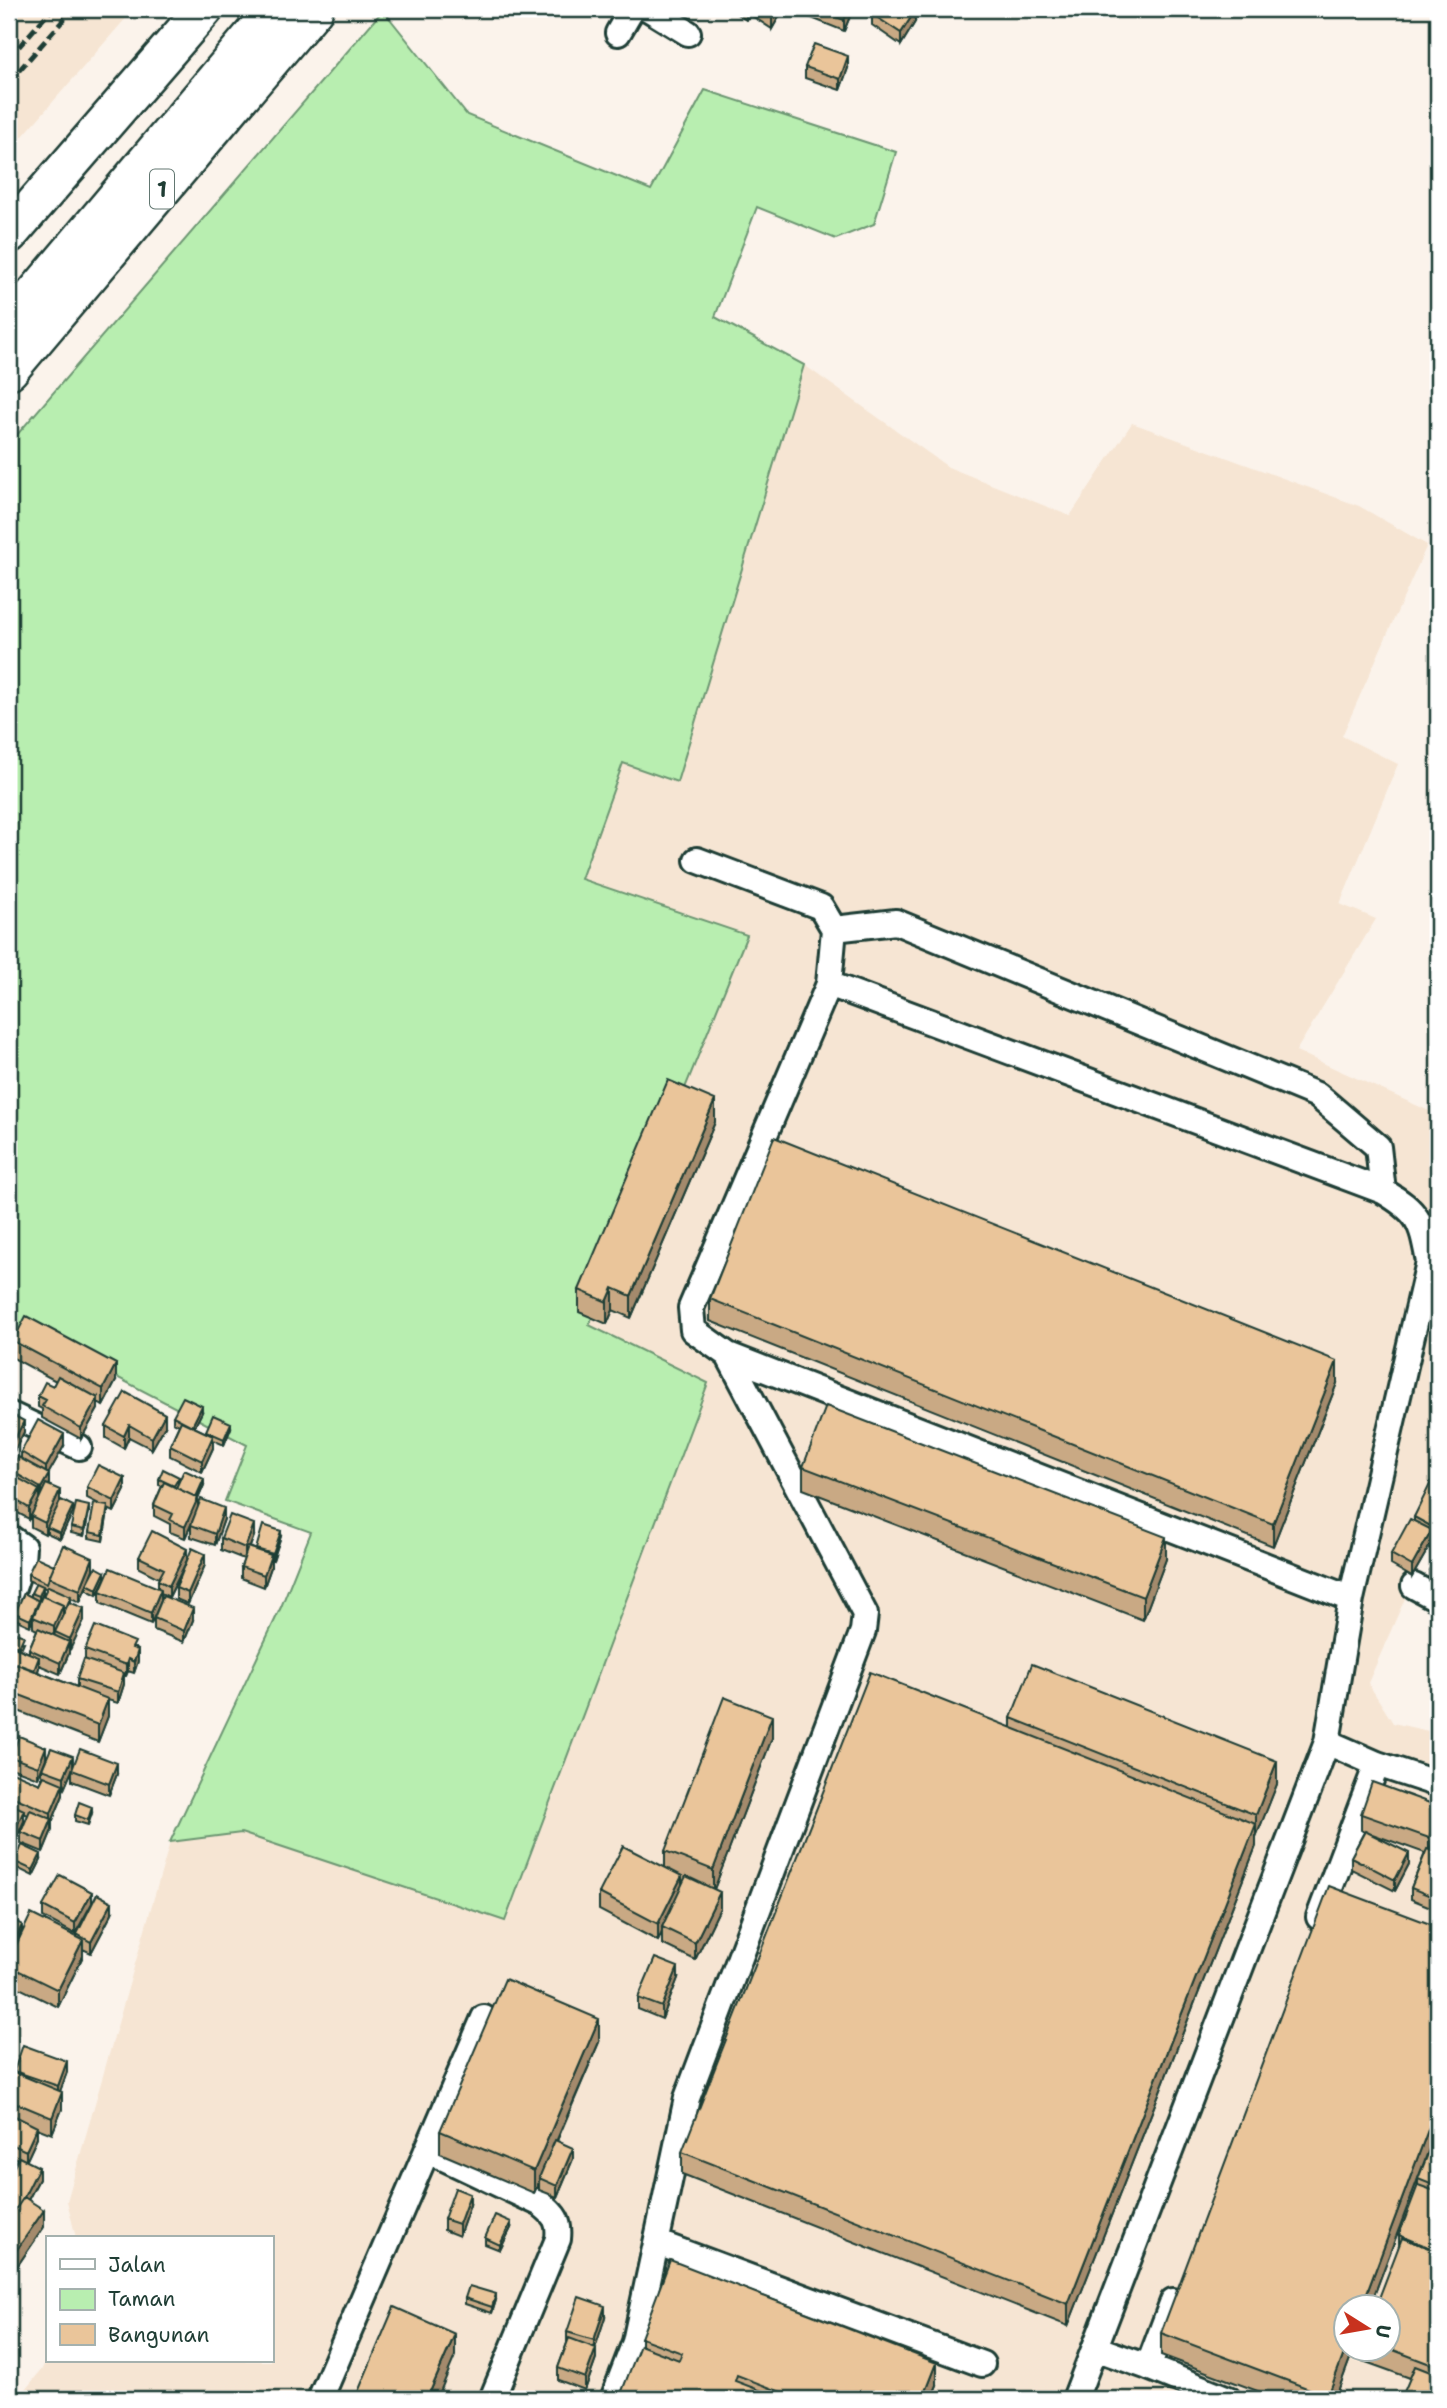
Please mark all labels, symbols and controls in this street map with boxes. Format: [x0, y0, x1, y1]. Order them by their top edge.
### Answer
road number: 1 [150, 170, 174, 208]
legend [46, 2236, 273, 2362]
text: Jalan [108, 2251, 166, 2279]
text: Taman [108, 2285, 176, 2313]
north arrow [1332, 2292, 1402, 2362]
text: Bangunan [108, 2321, 209, 2349]
text: U [1370, 2322, 1397, 2340]

